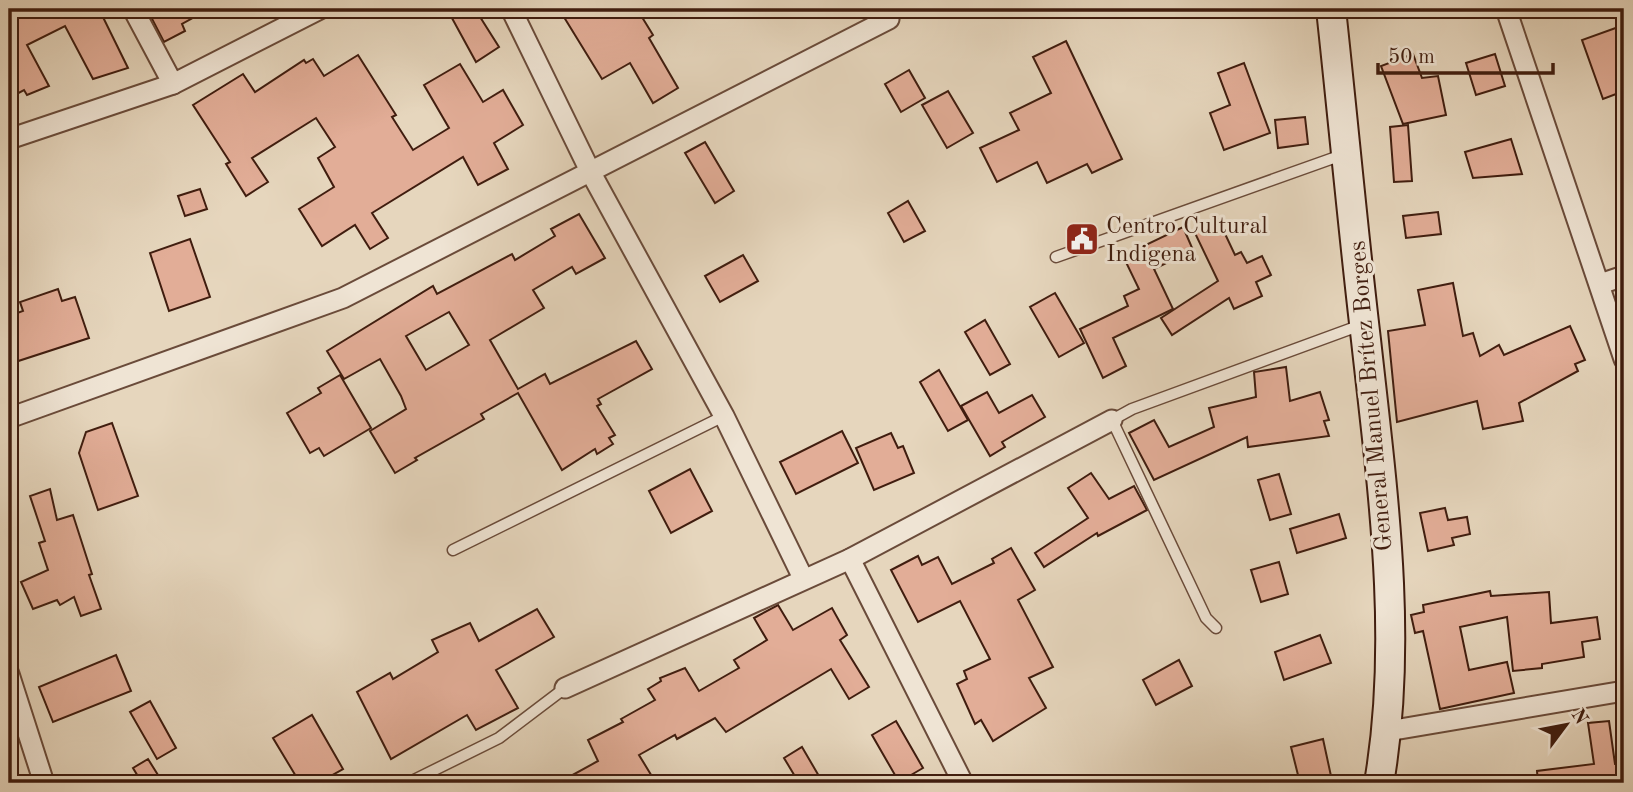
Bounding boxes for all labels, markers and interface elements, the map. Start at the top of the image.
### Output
scale bar [1378,32,1552,76]
text: 50 m [1388,47,1435,68]
place label: Centro Cultural Indigena [1106,215,1268,267]
public building icon: Centro Cultural Indigena [1063,220,1101,258]
street label: General Manuel Brítez Borges [1346,240,1398,552]
north arrow [1532,690,1602,760]
text: N [1566,706,1590,729]

